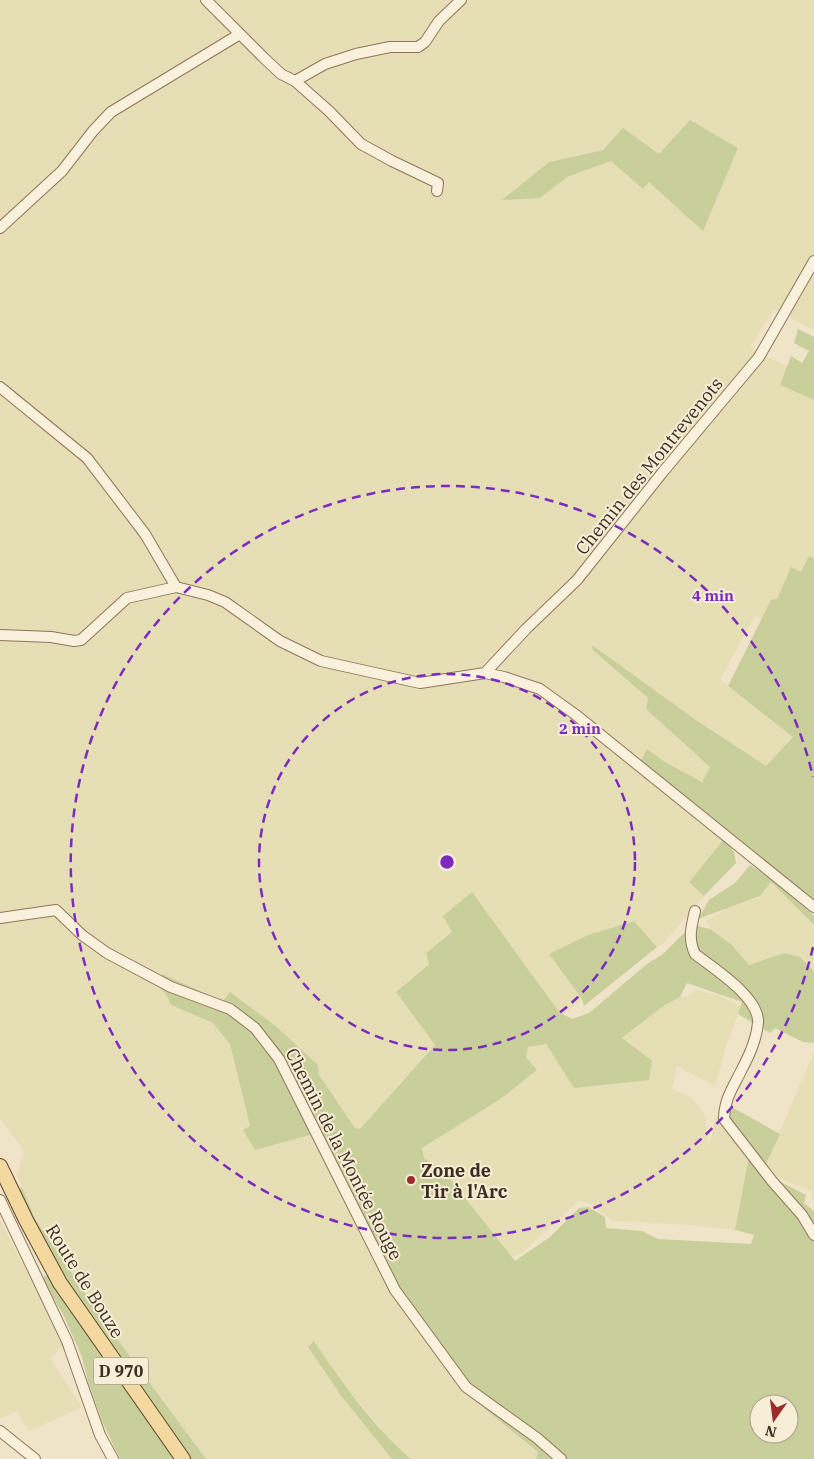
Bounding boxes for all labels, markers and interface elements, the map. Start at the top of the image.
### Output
street label: Chemin des Montrevenots [570,373,728,559]
text: 4 min [692,586,734,605]
text: 2 min [559,719,601,738]
centre of rings [438,853,456,871]
street label: Chemin de la Montée Rouge [280,1044,408,1264]
place label: Zone de Tir à l'Arc [421,1159,508,1203]
marker: Zone de Tir à l'Arc [405,1174,417,1186]
street label: Route de Bouze [41,1220,129,1342]
road number: D 970 [94,1358,148,1384]
north arrow [749,1394,799,1444]
text: N [763,1422,778,1442]

